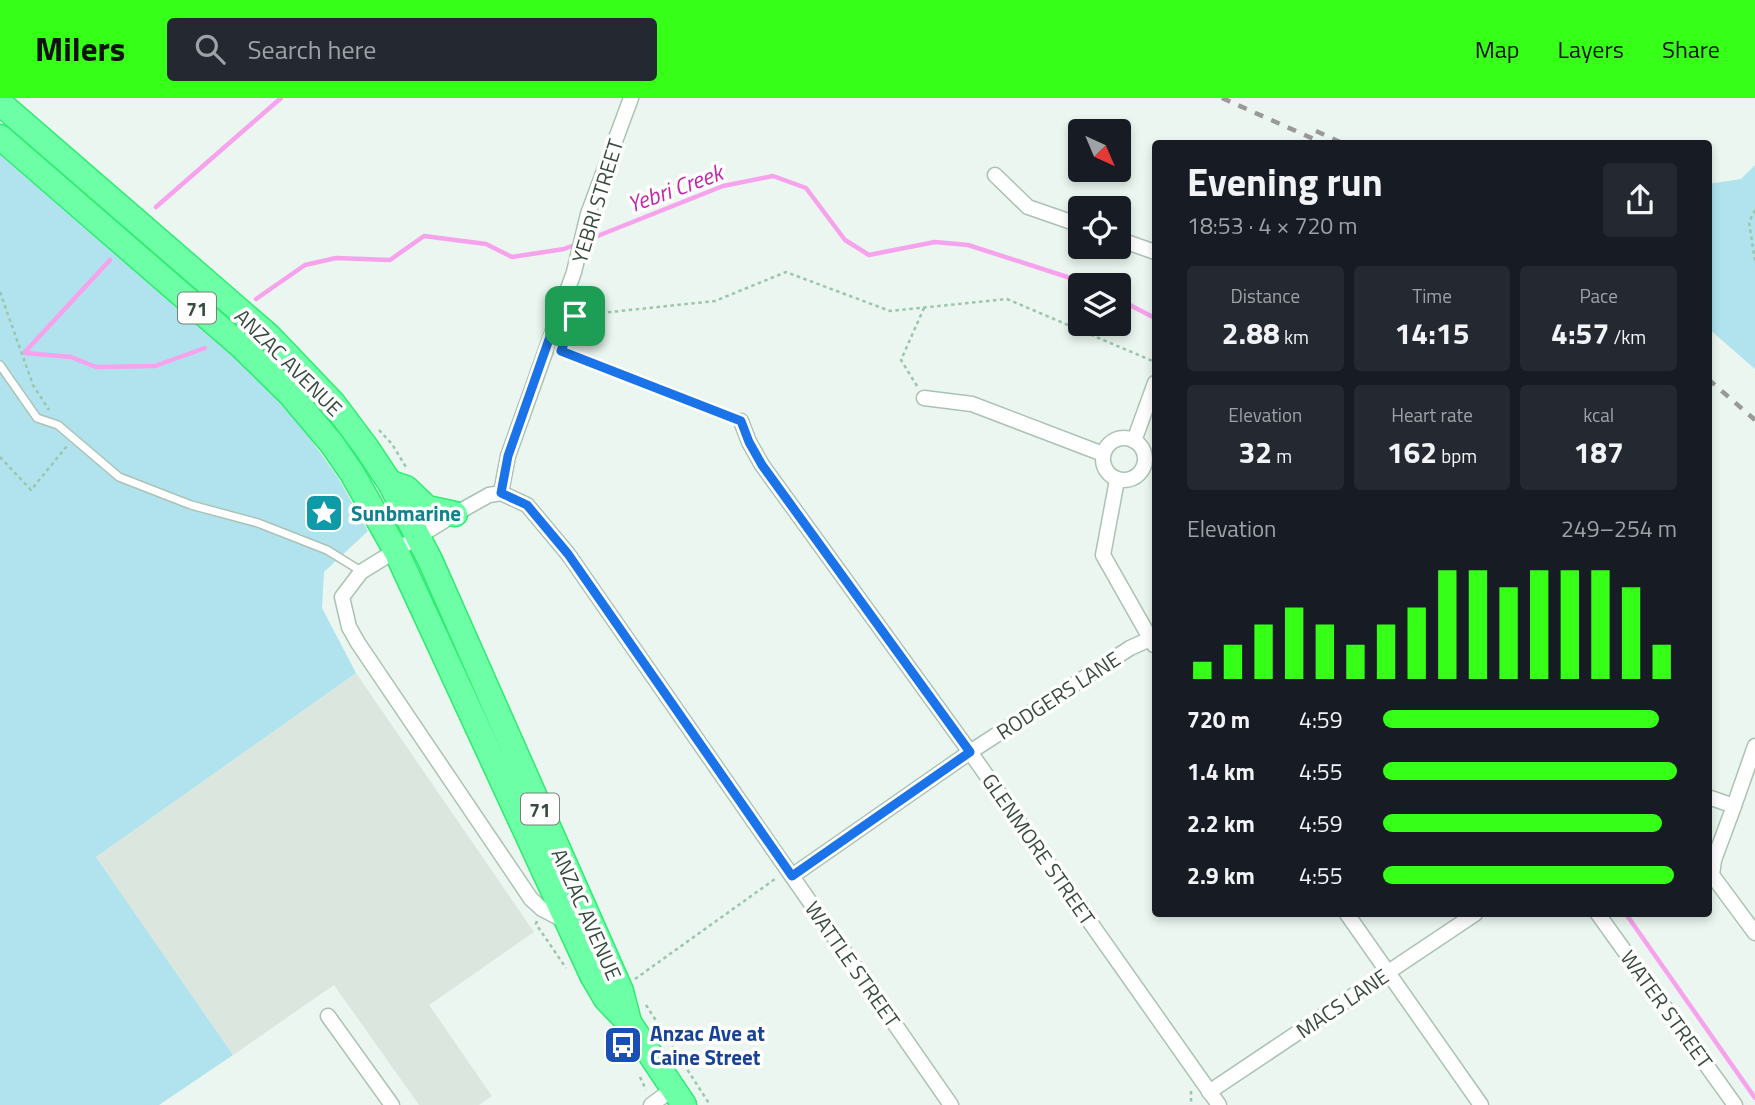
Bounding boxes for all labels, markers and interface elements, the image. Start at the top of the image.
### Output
search box [167,18,657,81]
text: Milers [35,24,125,74]
icon: search [191,30,229,68]
text: Search here [247,30,376,69]
text: Map [1475,31,1520,67]
text: Layers [1558,31,1624,67]
text: Share [1662,31,1720,67]
north arrow [1068,119,1130,182]
map controls [1068,119,1131,336]
street label: YEBRI STREET [563,135,631,267]
text: Evening run [1187,153,1383,211]
water label: Yebri Creek [622,154,730,221]
button: share [1603,163,1677,237]
button: locate [1068,196,1131,259]
text: 18:53 · 4 × 720 m [1187,208,1357,243]
button: layers [1068,273,1131,336]
text: Distance [1231,281,1300,310]
text: Time [1412,281,1452,310]
text: Pace [1579,281,1618,310]
pin [545,286,605,346]
road number: 71 [178,292,216,324]
icon: arrive [556,297,594,335]
street label: ANZAC AVENUE [228,301,350,423]
text: 2.88 [1222,310,1280,356]
text: 14:15 [1395,310,1469,356]
text: 4:57 [1551,310,1609,356]
text: km [1280,322,1309,351]
text: /km [1609,322,1646,351]
text: Elevation [1228,400,1302,429]
text: Heart rate [1391,400,1473,429]
text: kcal [1583,400,1614,429]
text: 32 [1238,429,1272,475]
text: 162 [1387,429,1437,475]
text: 187 [1573,429,1624,475]
text: m [1272,441,1292,470]
text: bpm [1437,441,1477,470]
place icon: Sunbmarine [303,492,345,534]
place label: Sunbmarine [351,497,461,529]
text: Elevation [1187,511,1276,546]
text: 249–254 m [1561,511,1677,546]
street label: RODGERS LANE [990,643,1126,747]
text: 720 m [1187,702,1250,737]
text: 4:59 [1299,702,1343,737]
text: 1.4 km [1187,754,1255,789]
text: 4:55 [1299,754,1343,789]
street label: GLENMORE STREET [975,766,1103,932]
road number: 71 [521,794,559,824]
text: 2.2 km [1187,806,1255,841]
text: 4:59 [1299,806,1343,841]
street label: ANZAC AVENUE [544,843,630,985]
text: 2.9 km [1187,858,1255,893]
text: 4:55 [1299,858,1343,893]
street label: WATTLE STREET [798,894,908,1034]
street label: WATER STREET [1613,943,1721,1075]
street label: MACS LANE [1289,960,1395,1046]
place label: Anzac Ave at Caine Street [650,1017,765,1073]
bus stop icon: Anzac Ave at Caine Street [602,1024,644,1066]

